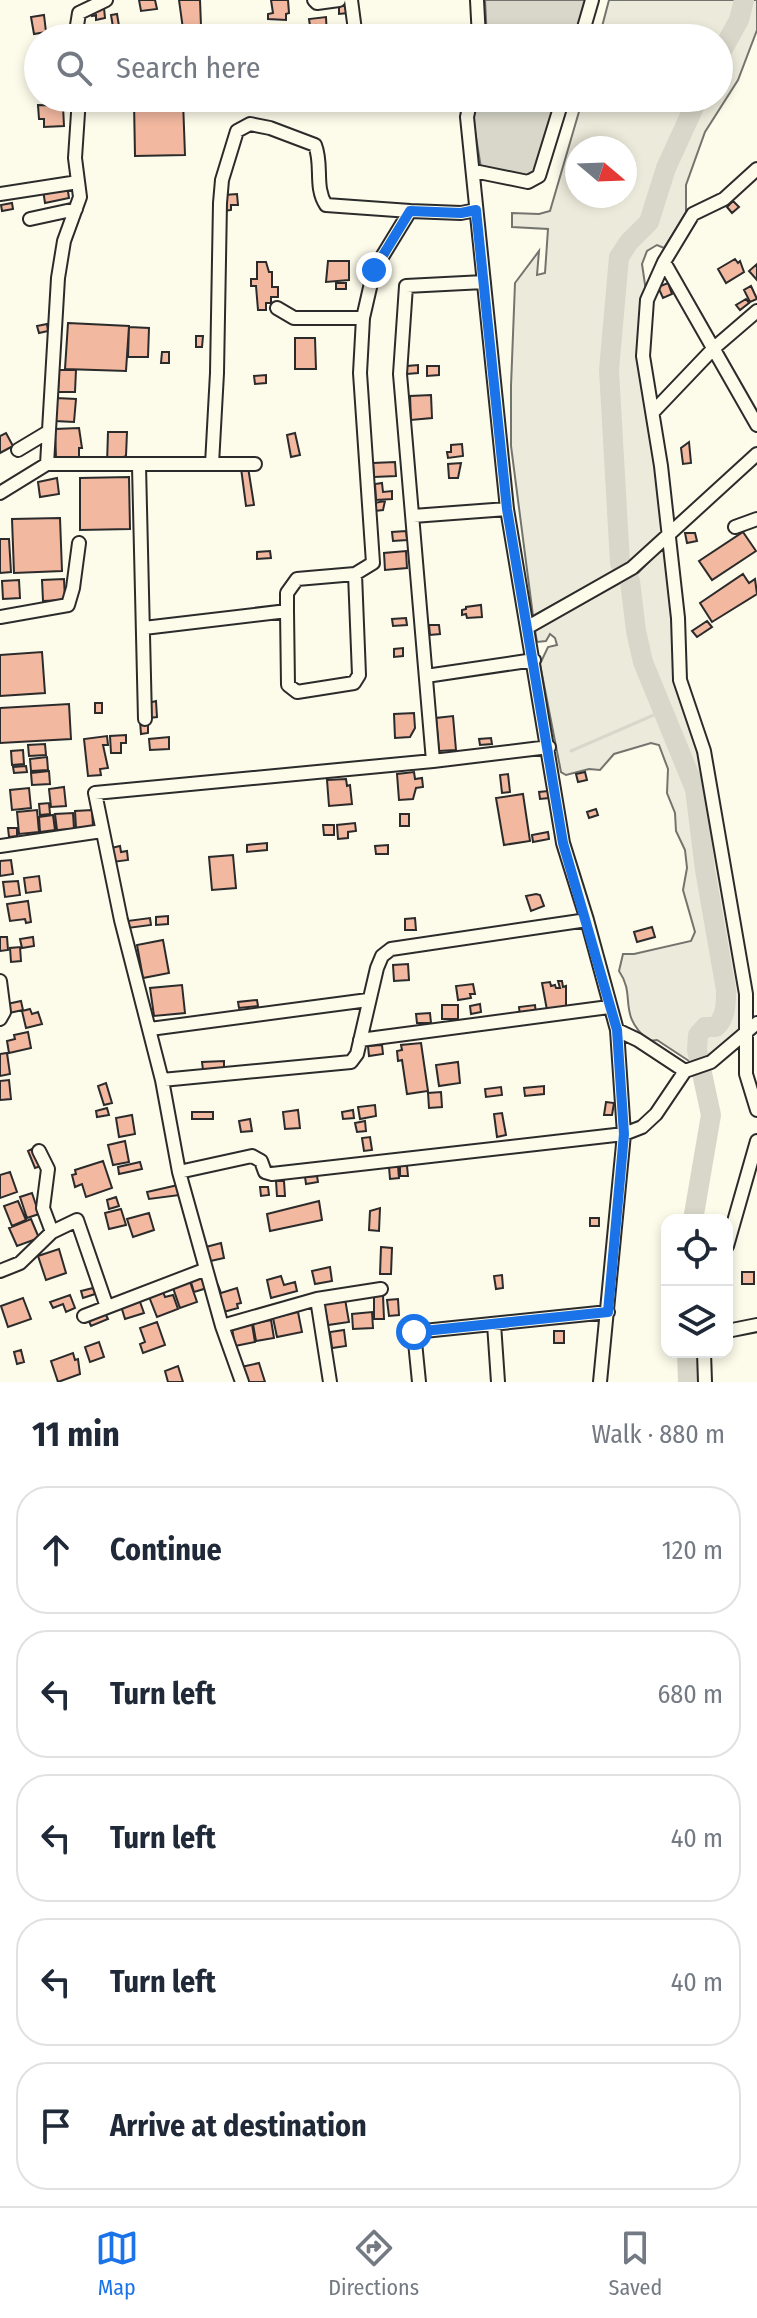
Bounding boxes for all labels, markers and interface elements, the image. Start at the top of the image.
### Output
search box [24,24,733,112]
icon: search [52,46,96,90]
text: Search here [116,50,261,86]
north arrow [565,136,637,208]
route end [356,252,392,288]
map controls [661,1214,733,1358]
button: locate [661,1214,733,1286]
button: layers [661,1286,733,1358]
route start [396,1314,432,1350]
text: 11 min [32,1414,120,1455]
text: Walk · 880 m [591,1419,725,1450]
icon: ahead [34,1528,78,1572]
text: Continue [110,1532,222,1568]
text: 120 m [662,1535,723,1566]
icon: left [34,1672,78,1716]
text: Turn left [110,1676,216,1712]
text: 680 m [657,1679,723,1710]
icon: left [34,1816,78,1860]
text: Turn left [110,1820,216,1856]
text: 40 m [671,1823,723,1854]
icon: left [34,1960,78,2004]
text: Turn left [110,1964,216,2000]
text: 40 m [671,1967,723,1998]
icon: arrive [34,2104,78,2148]
text: Arrive at destination [110,2108,367,2144]
tab: Map [95,2226,139,2301]
tab: Directions [328,2226,419,2301]
tab: Saved [609,2226,662,2301]

